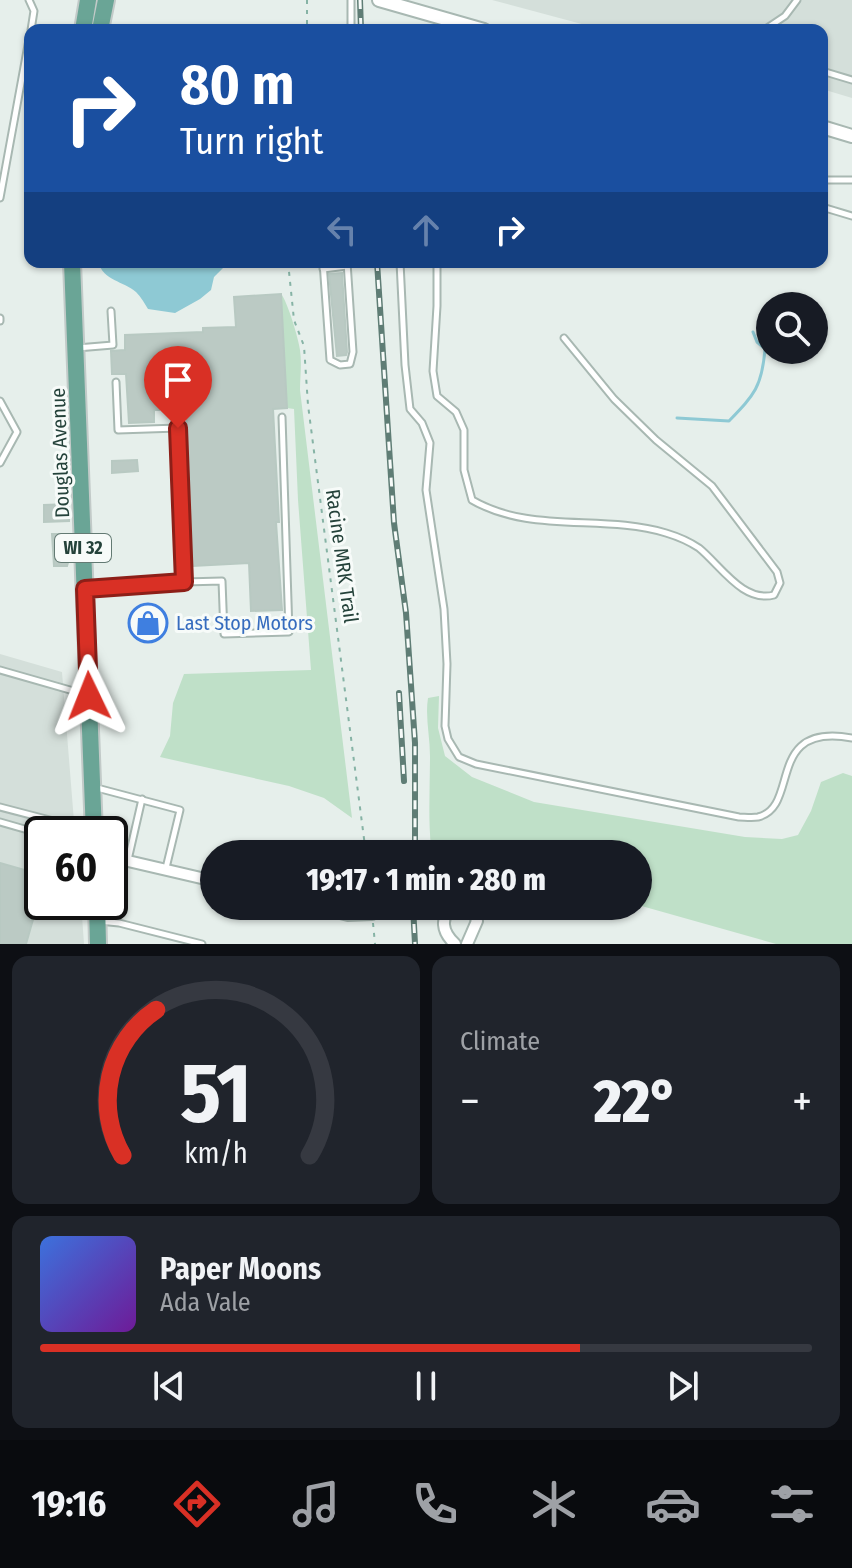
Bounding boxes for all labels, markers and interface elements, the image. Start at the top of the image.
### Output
text: 80 m [180,52,295,119]
icon: right [48,56,152,160]
text: Turn right [180,120,323,164]
icon: left [320,208,364,252]
icon: ahead [404,208,448,252]
icon: right [488,208,532,252]
map controls [756,292,828,364]
button: search [756,292,828,364]
pin [144,346,212,428]
icon: arrive [156,358,200,402]
street label: Douglas Avenue [46,388,74,518]
street label: Racine MRK Trail [321,488,363,624]
road number: WI 32 [55,534,111,562]
shop icon: Last Stop Motors [127,602,169,644]
place label: Last Stop Motors [176,611,313,635]
position arrow [47,654,131,738]
speed limit sign: 60 [24,816,128,920]
text: 19:17 · 1 min · 280 m [306,862,546,898]
text: Climate [460,1026,540,1057]
text: 51 [180,1044,252,1144]
text: 22° [594,1066,678,1138]
text: − [460,1075,480,1128]
text: + [792,1075,812,1128]
text: km/h [184,1136,248,1171]
text: Paper Moons [160,1251,321,1287]
text: Ada Vale [160,1287,251,1318]
icon: previous [147,1364,191,1408]
icon: pause [404,1364,448,1408]
icon: next [661,1364,705,1408]
icon: directions [169,1476,225,1532]
icon: music [288,1476,344,1532]
icon: phone [407,1476,463,1532]
icon: climate [526,1476,582,1532]
icon: car [645,1476,701,1532]
icon: filters [764,1476,820,1532]
text: 19:16 [32,1482,106,1526]

